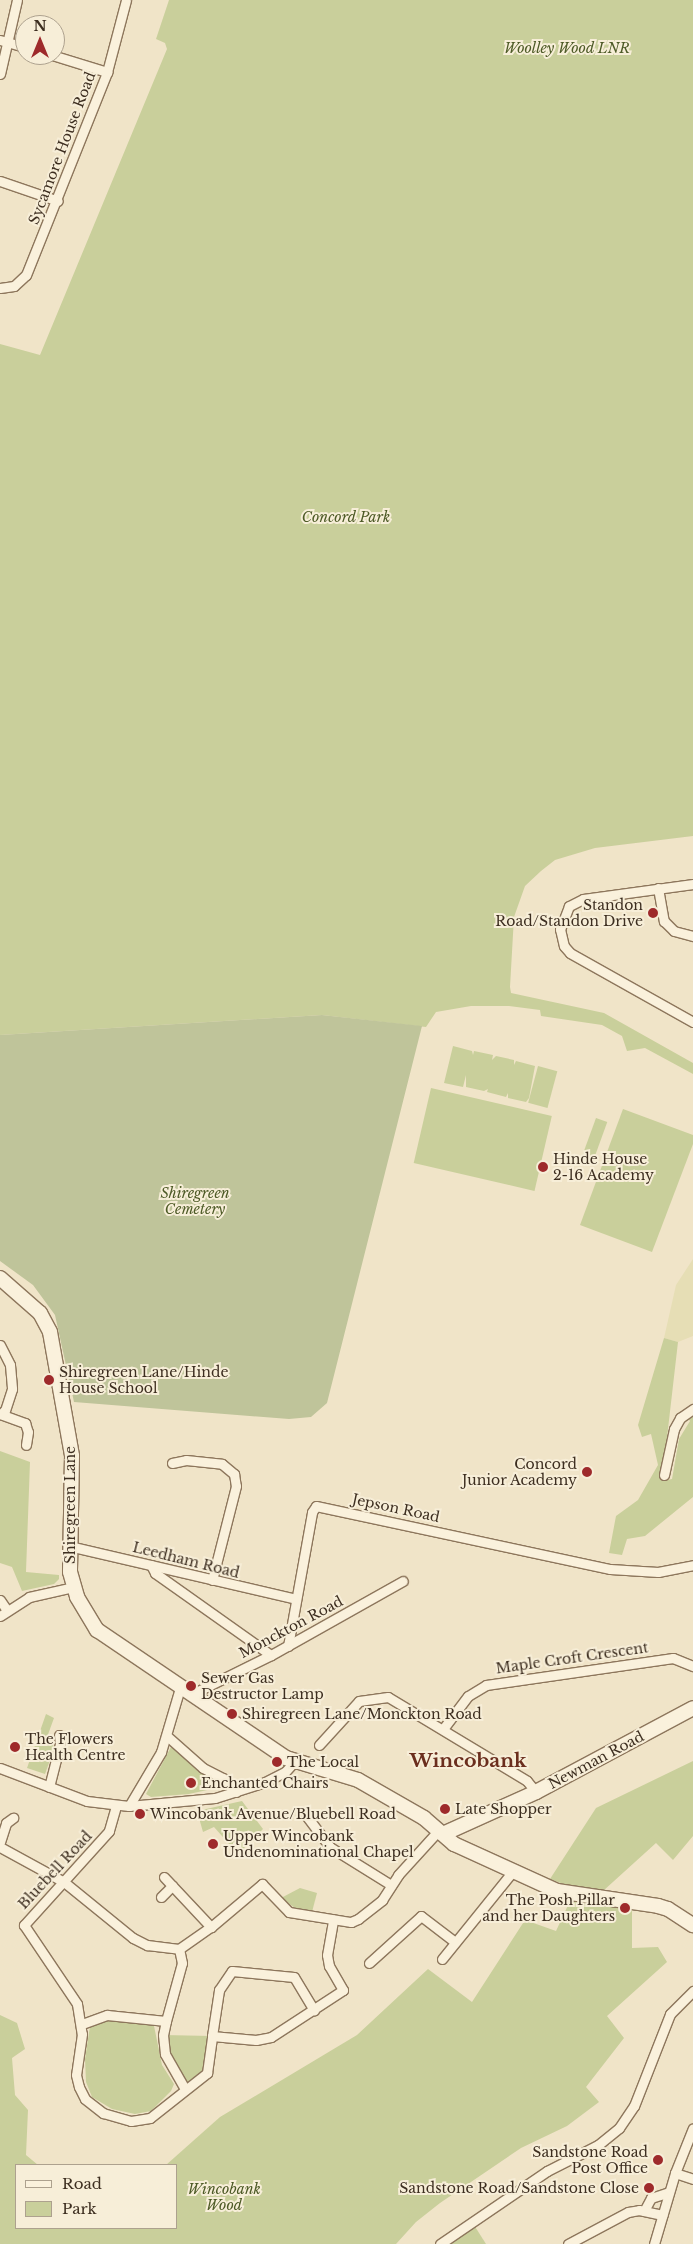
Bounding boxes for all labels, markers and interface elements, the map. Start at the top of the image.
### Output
north arrow [15,15,65,65]
text: N [33,17,47,35]
park label: Woolley Wood LNR [504,40,630,56]
street label: Sycamore House Road [25,69,99,227]
park label: Concord Park [302,509,390,525]
place label: Standon Road/Standon Drive [495,897,643,930]
marker: Standon Road/Standon Drive [647,907,659,919]
place label: Hinde House 2-16 Academy [553,1151,654,1184]
marker: Hinde House 2-16 Academy [537,1161,549,1173]
park label: Shiregreen Cemetery [160,1185,230,1218]
place label: Shiregreen Lane/Hinde House School [59,1364,228,1396]
marker: Shiregreen Lane/Hinde House School [43,1374,55,1386]
street label: Shiregreen Lane [62,1446,78,1564]
place label: Concord Junior Academy [461,1456,577,1488]
marker: Concord Junior Academy [581,1466,593,1478]
street label: Jepson Road [351,1491,441,1525]
street label: Leedham Road [131,1539,241,1581]
street label: Monckton Road [236,1593,346,1661]
street label: Maple Croft Crescent [495,1639,649,1677]
place label: Sewer Gas Destructor Lamp [201,1670,324,1702]
marker: Sewer Gas Destructor Lamp [185,1680,197,1692]
place label: Shiregreen Lane/Monckton Road [242,1706,482,1722]
marker: Shiregreen Lane/Monckton Road [226,1708,238,1720]
street label: Newman Road [545,1728,647,1792]
place label: The Flowers Health Centre [25,1731,126,1764]
marker: The Flowers Health Centre [9,1741,21,1753]
district label: Wincobank [409,1750,527,1772]
place label: The Local [287,1754,359,1770]
marker: The Local [271,1756,283,1768]
place label: Enchanted Chairs [201,1775,329,1791]
marker: Enchanted Chairs [185,1777,197,1789]
place label: Late Shopper [455,1801,552,1817]
marker: Late Shopper [439,1803,451,1815]
place label: Wincobank Avenue/Bluebell Road [150,1806,397,1822]
marker: Wincobank Avenue/Bluebell Road [134,1808,146,1820]
street label: Bluebell Road [15,1828,95,1912]
place label: Upper Wincobank Undenominational Chapel [223,1828,414,1860]
marker: Upper Wincobank Undenominational Chapel [207,1838,219,1850]
place label: The Posh Pillar and her Daughters [482,1892,615,1924]
marker: The Posh Pillar and her Daughters [619,1902,631,1914]
place label: Sandstone Road Post Office [532,2144,648,2176]
marker: Sandstone Road Post Office [652,2154,664,2166]
legend [15,2164,178,2229]
text: Road [62,2174,102,2193]
place label: Sandstone Road/Sandstone Close [399,2180,639,2196]
park label: Wincobank Wood [187,2181,261,2214]
marker: Sandstone Road/Sandstone Close [643,2182,655,2194]
text: Park [62,2199,97,2218]

